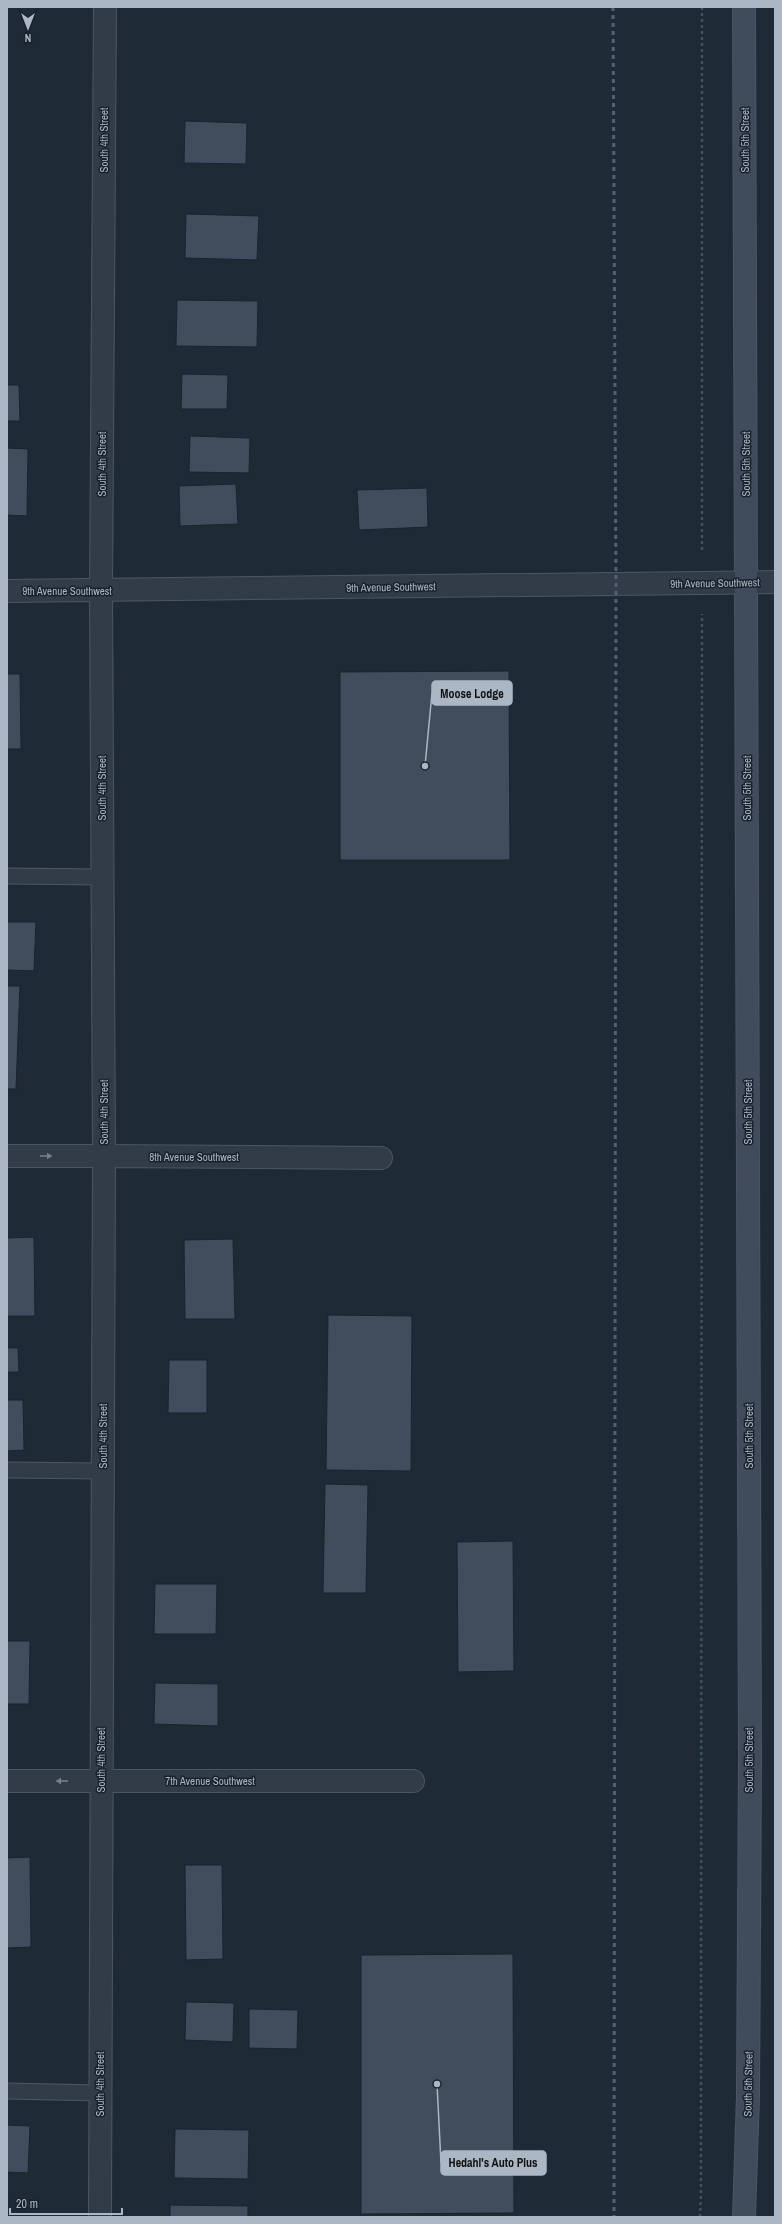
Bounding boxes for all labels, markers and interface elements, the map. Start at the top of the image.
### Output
north arrow [8,8,48,48]
text: N [25,31,31,45]
street label: South 4th Street [97,107,111,173]
street label: South 5th Street [738,107,752,173]
street label: South 4th Street [95,431,109,497]
street label: South 5th Street [739,431,753,497]
street label: 9th Avenue Southwest [670,575,760,591]
street label: 9th Avenue Southwest [346,579,436,595]
street label: 9th Avenue Southwest [22,584,112,598]
callout: Moose Lodge [432,681,512,705]
text: Moose Lodge [440,686,504,702]
street label: South 4th Street [95,755,109,821]
street label: South 5th Street [740,755,754,821]
street label: South 4th Street [97,1079,111,1145]
street label: South 5th Street [741,1079,755,1145]
street label: 8th Avenue Southwest [149,1150,239,1164]
one-way arrow [40,1153,53,1159]
street label: South 4th Street [96,1403,110,1469]
street label: South 5th Street [742,1403,756,1469]
street label: South 4th Street [94,1727,108,1793]
street label: South 5th Street [742,1727,756,1793]
street label: 7th Avenue Southwest [165,1774,255,1788]
one-way arrow [55,1778,68,1784]
street label: South 4th Street [93,2051,107,2117]
street label: South 5th Street [740,2051,756,2117]
callout: Hedahl's Auto Plus [441,2151,546,2175]
text: Hedahl's Auto Plus [449,2155,538,2171]
scale bar [10,2190,122,2216]
text: 20 m [16,2196,38,2212]

